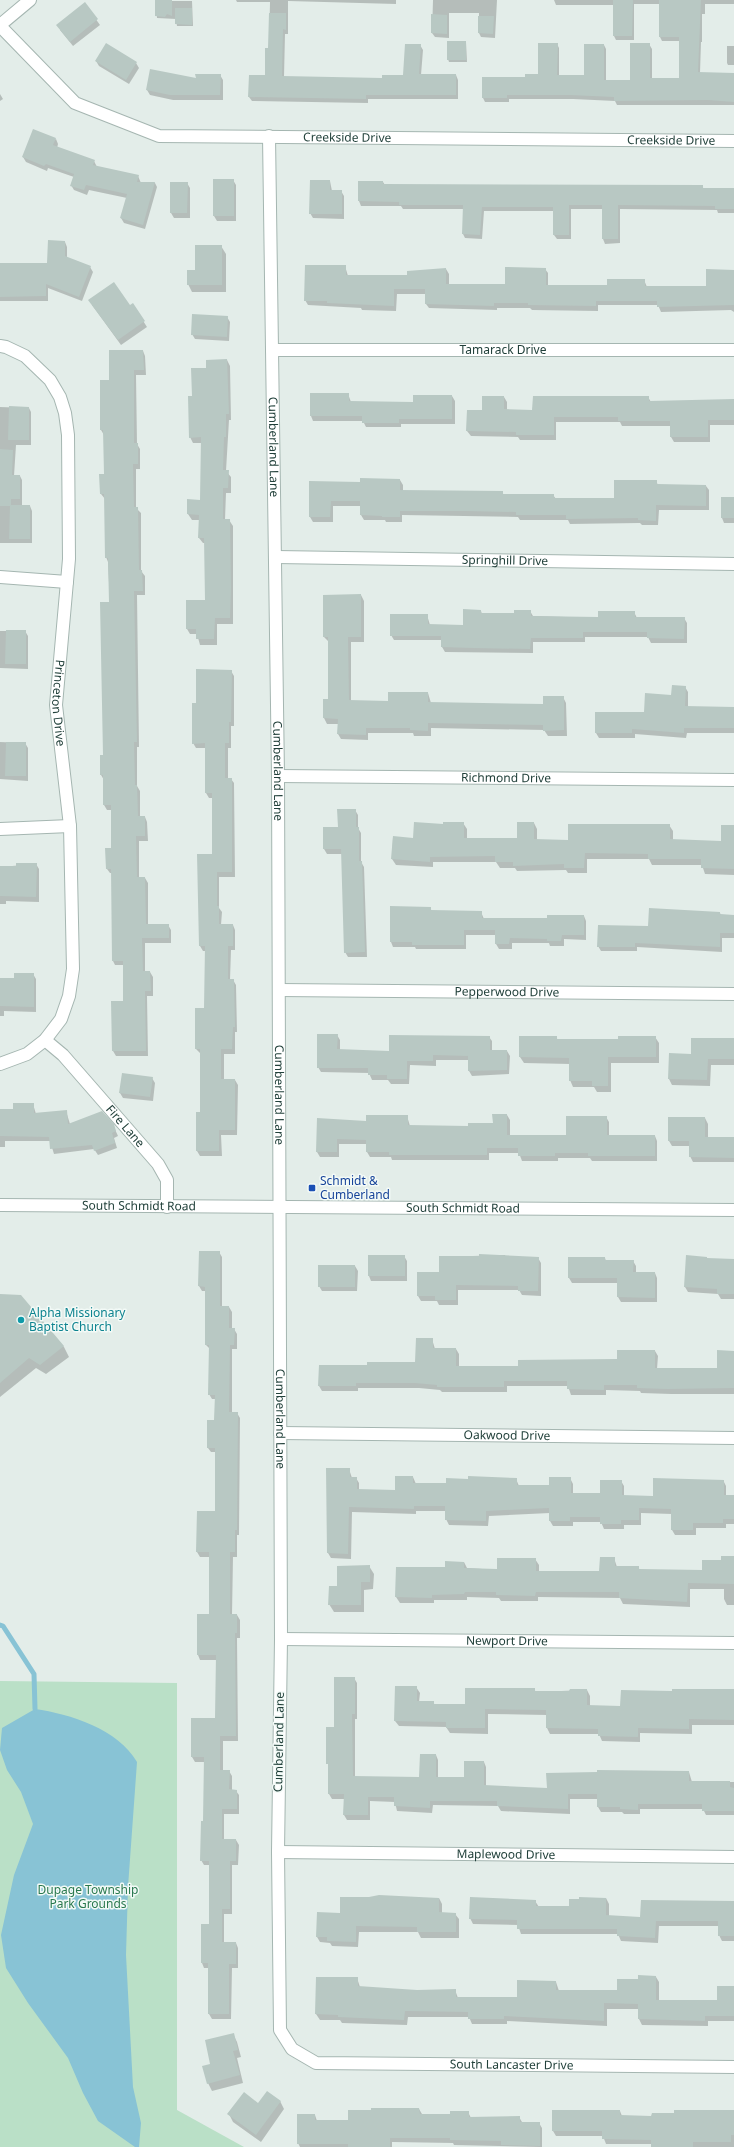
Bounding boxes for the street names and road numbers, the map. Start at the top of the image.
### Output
street label: Creekside Drive [303,128,392,146]
street label: Creekside Drive [627,131,716,149]
street label: Tamarack Drive [460,341,547,358]
street label: Cumberland Lane [265,397,283,497]
street label: Springhill Drive [462,551,549,569]
street label: Princeton Drive [48,659,70,747]
street label: Cumberland Lane [269,721,287,821]
street label: Richmond Drive [461,769,551,786]
street label: Pepperwood Drive [455,983,560,1000]
street label: Cumberland Lane [271,1045,288,1145]
street label: Fire Lane [102,1101,149,1151]
street label: South Schmidt Road [82,1197,196,1214]
street label: South Schmidt Road [406,1199,520,1217]
street label: Cumberland Lane [272,1369,289,1469]
street label: Oakwood Drive [464,1426,551,1444]
street label: Newport Drive [466,1632,548,1649]
street label: Cumberland Lane [269,1691,288,1792]
street label: Maplewood Drive [456,1845,556,1863]
street label: South Lancaster Drive [450,2055,574,2073]

